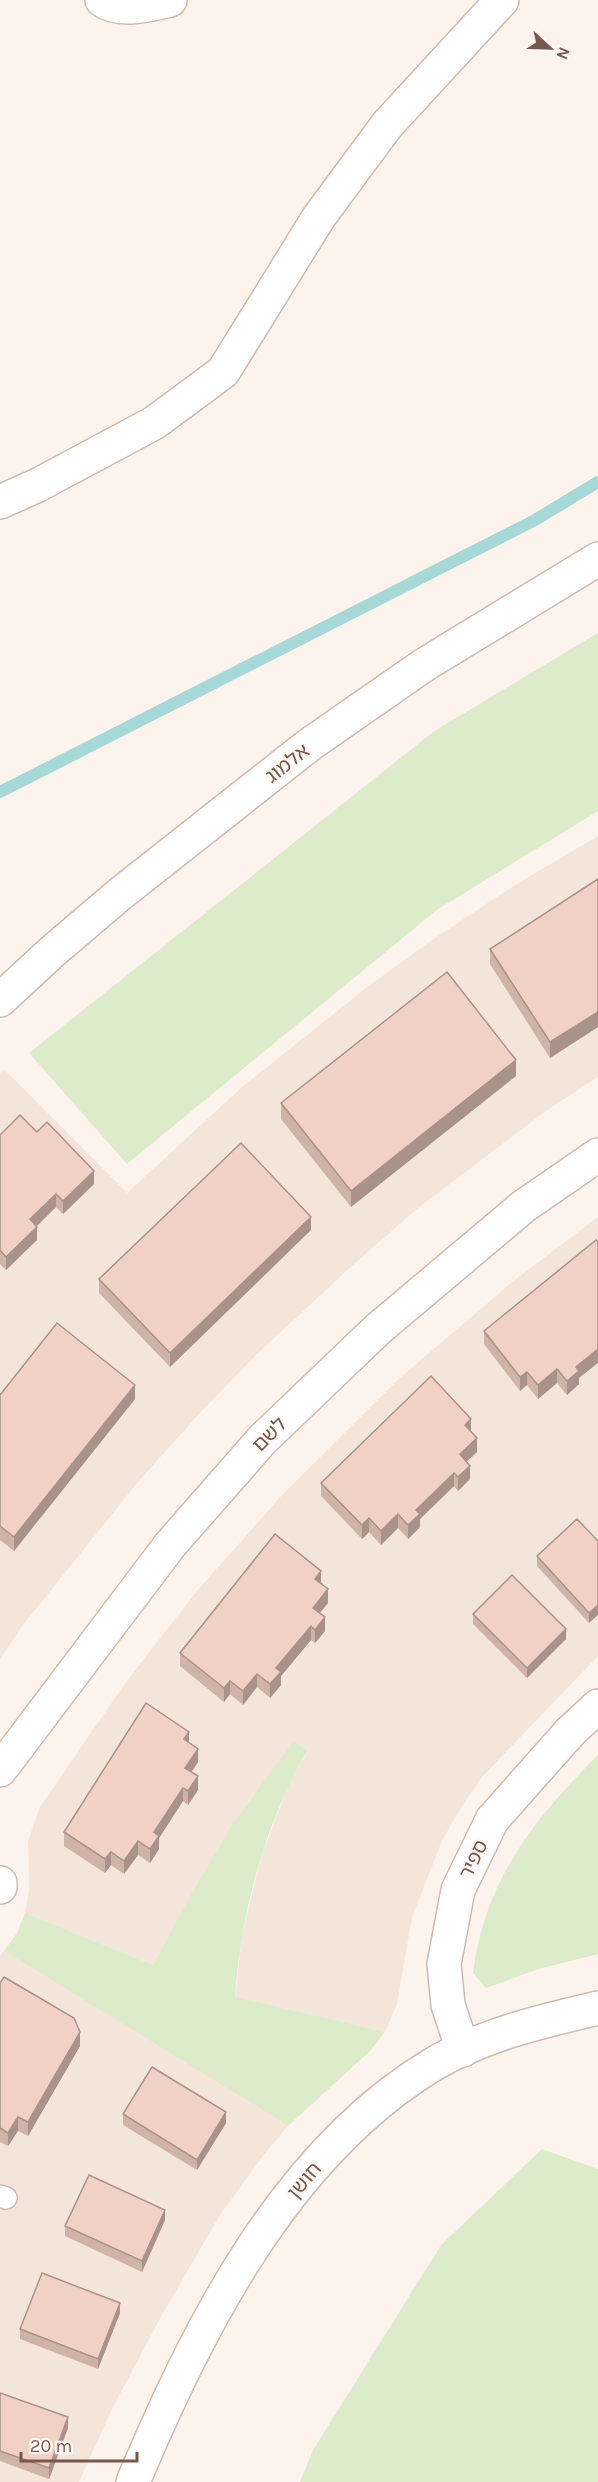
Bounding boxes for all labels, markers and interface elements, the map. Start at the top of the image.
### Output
north arrow [520,18,580,78]
text: N [552,45,574,62]
street label: אלמוג [261,739,314,788]
street label: לשם [247,1412,291,1456]
street label: ספיר [454,1836,493,1883]
street label: חושן [283,2157,326,2203]
scale bar [21,2425,136,2463]
text: 20 m [30,2435,72,2457]

